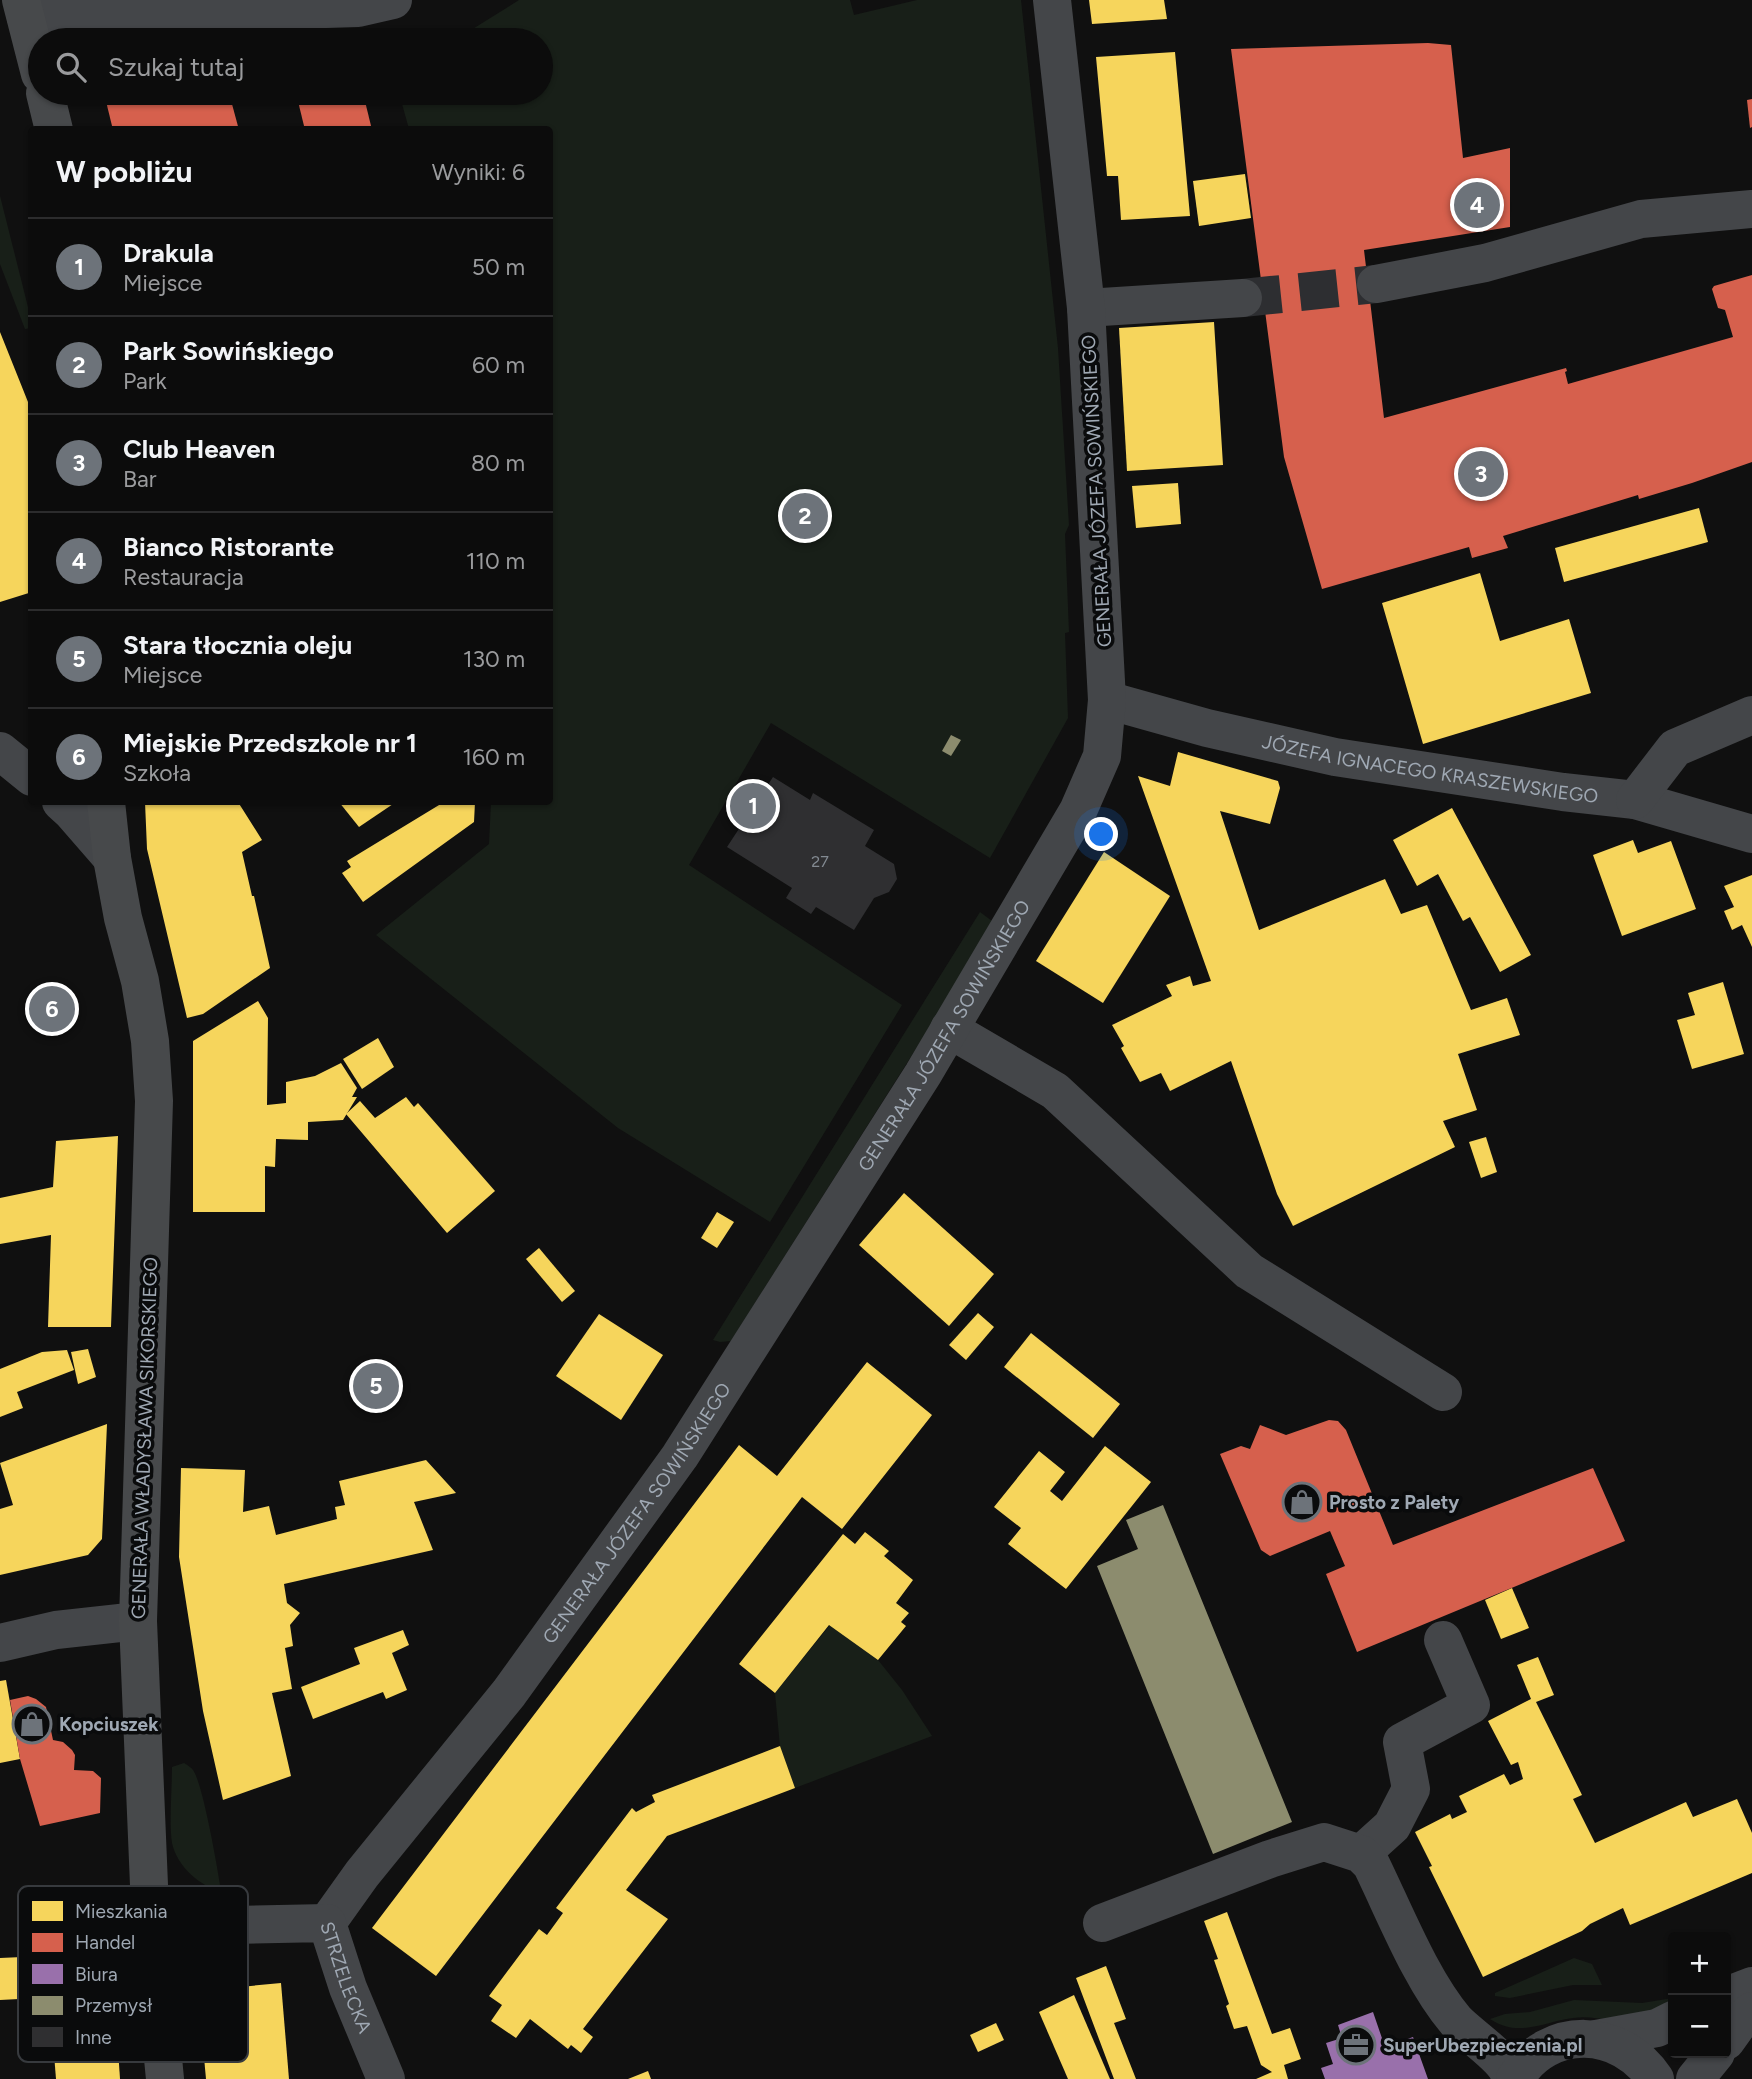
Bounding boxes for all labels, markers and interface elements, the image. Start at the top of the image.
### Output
search box [28,28,553,105]
icon: search [52,48,90,86]
text: Szukaj tutaj [108,51,245,83]
text: W pobliżu [56,153,193,190]
text: Wyniki: 6 [432,158,525,186]
pin: 4 [1454,179,1500,231]
text: Drakula [123,237,214,269]
text: 1 [74,253,84,281]
text: 50 m [472,253,525,281]
text: Miejsce [123,269,202,297]
street label: GENERAŁA JÓZEFA SOWIŃSKIEGO [1077,334,1116,648]
text: Park Sowińskiego [123,335,334,367]
text: 2 [72,351,86,379]
text: 60 m [472,351,525,379]
text: Park [123,367,167,395]
text: Club Heaven [123,433,275,465]
pin: 3 [1458,448,1504,500]
text: 3 [73,449,85,477]
text: 80 m [471,449,525,477]
text: Bar [123,465,157,493]
pin: 2 [782,490,828,542]
text: Bianco Ristorante [123,531,334,563]
text: 4 [72,547,86,575]
text: 110 m [466,547,525,575]
text: Restauracja [123,563,244,591]
text: Stara tłocznia oleju [123,629,352,661]
text: 5 [72,645,86,673]
text: 130 m [463,645,525,673]
text: Miejsce [123,661,202,689]
text: Miejskie Przedszkole nr 1 [123,727,417,759]
street label: JÓZEFA IGNACEGO KRASZEWSKIEGO [1260,730,1599,808]
text: 6 [72,743,86,771]
text: 160 m [462,743,525,771]
text: Szkoła [123,759,191,787]
pin: 1 [730,780,776,832]
your location [1084,817,1118,851]
house number: 27 [811,852,829,871]
street label: GENERAŁA JÓZEFA SOWIŃSKIEGO [853,896,1035,1176]
pin: 6 [29,983,75,1035]
street label: GENERAŁA WŁADYSŁAWA SIKORSKIEGO [127,1257,162,1619]
pin: 5 [353,1360,399,1412]
street label: GENERAŁA JÓZEFA SOWIŃSKIEGO [538,1378,736,1648]
shop icon: Prosto z Palety [1281,1481,1323,1523]
place label: Prosto z Palety [1329,1491,1459,1514]
shop icon: Kopciuszek [11,1703,53,1745]
place label: Kopciuszek [59,1713,159,1736]
legend [18,1886,248,2062]
text: Mieszkania [75,1900,167,1923]
street label: STRZELECKA [315,1919,377,2037]
text: Handel [75,1931,135,1954]
map controls [1668,1932,1731,2058]
button: + [1668,1932,1731,1995]
text: Biura [75,1963,118,1986]
text: Przemysł [75,1994,153,2017]
button: − [1668,1995,1731,2058]
office icon: SuperUbezpieczenia.pl [1335,2024,1377,2066]
text: Inne [75,2026,112,2049]
place label: SuperUbezpieczenia.pl [1383,2034,1582,2057]

